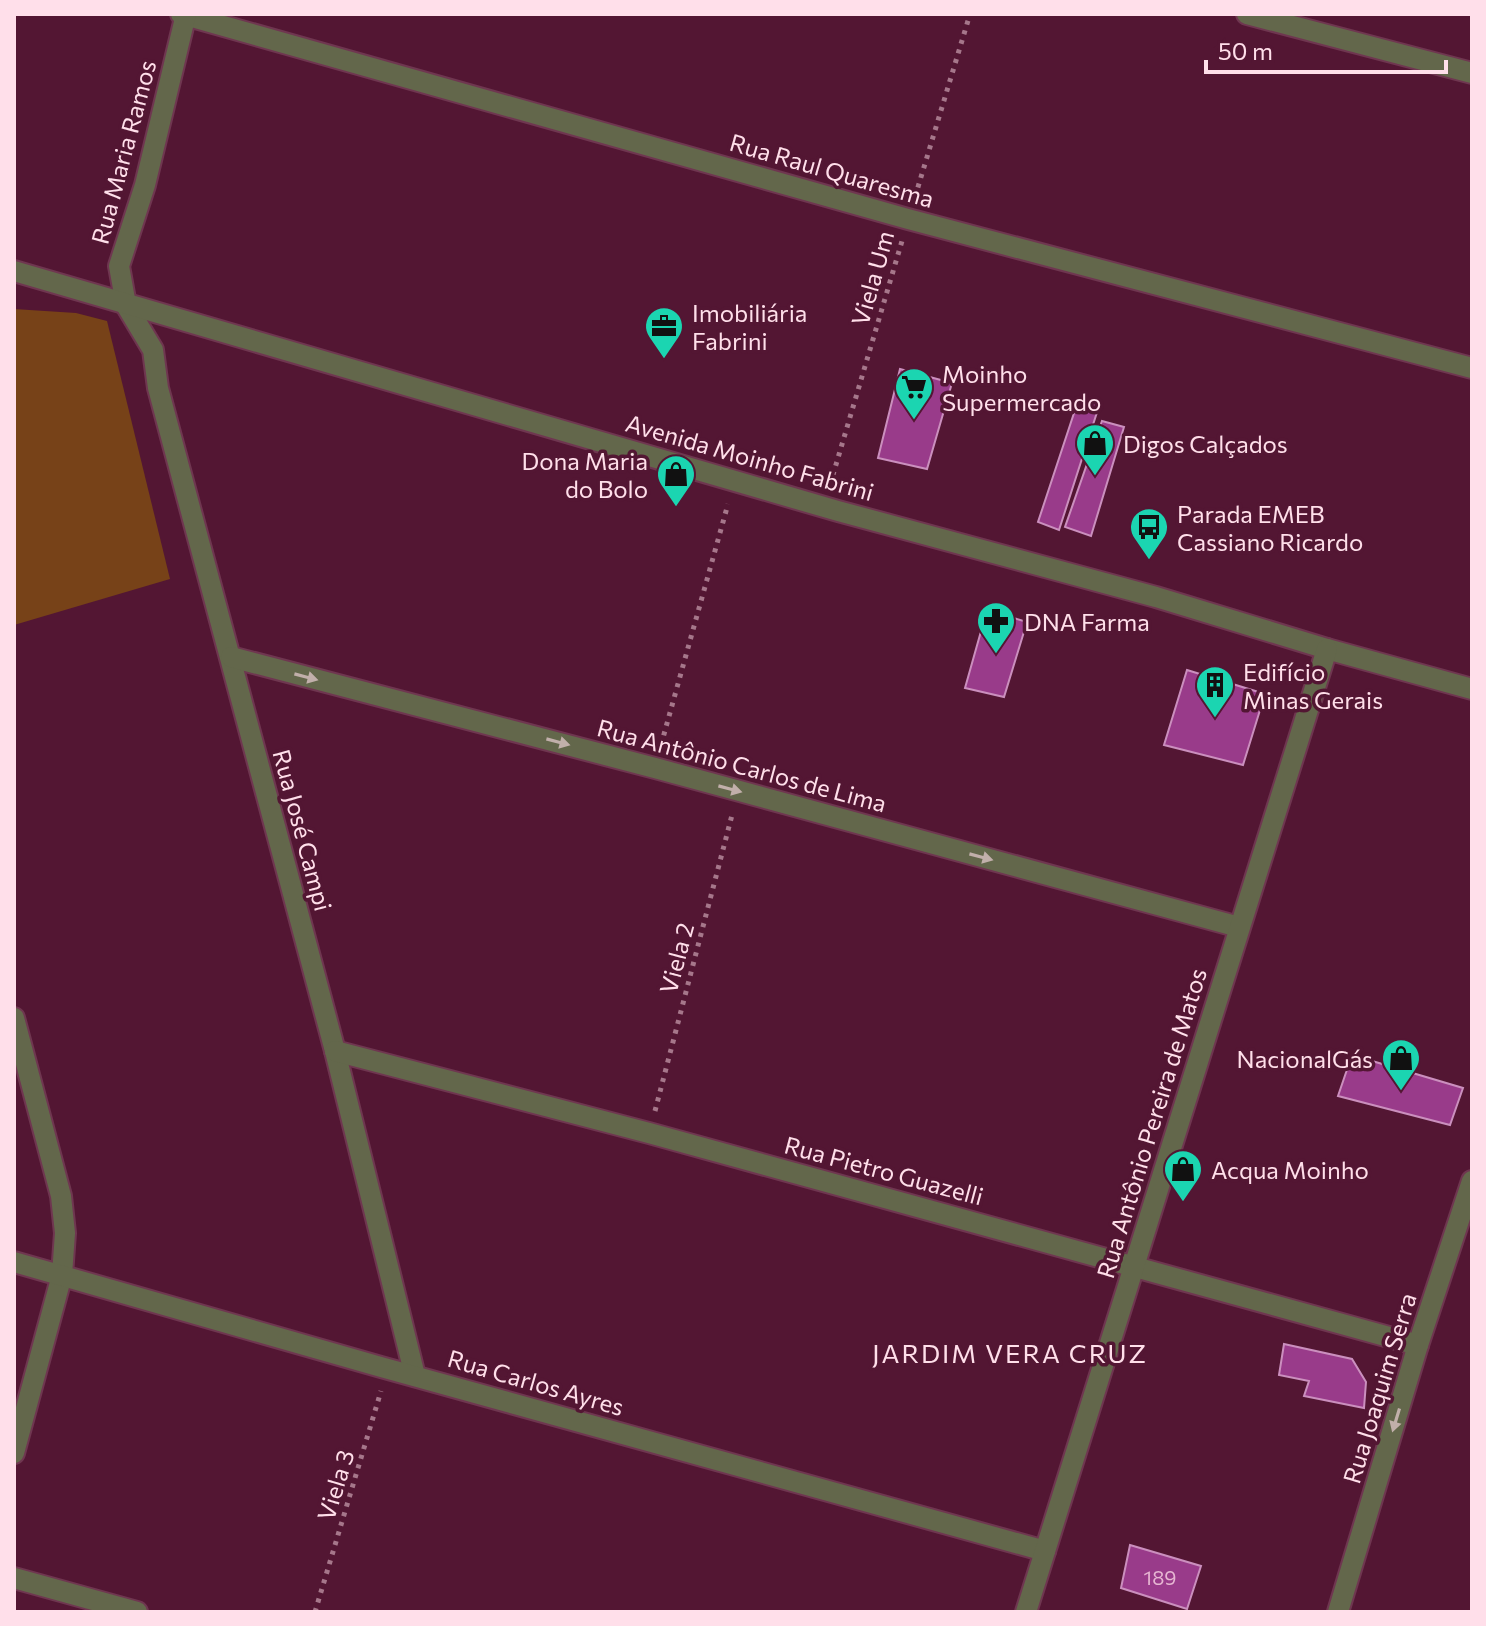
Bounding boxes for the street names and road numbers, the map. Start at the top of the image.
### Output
street label: Rua Maria Ramos [85,57,161,247]
street label: Rua Raul Quaresma [727,127,937,213]
street label: Viela Um [845,227,899,329]
street label: Avenida Moinho Fabrini [623,408,877,506]
street label: Rua Antônio Carlos de Lima [594,712,890,818]
street label: Rua José Campi [268,746,338,914]
street label: Viela 2 [653,920,699,996]
street label: Rua Antônio Pereira de Matos [1090,965,1212,1281]
street label: Rua Pietro Guazelli [781,1130,987,1210]
street label: Rua Joaquim Serra [1336,1289,1422,1487]
street label: Rua Carlos Ayres [445,1343,627,1421]
street label: Viela 3 [311,1446,359,1524]

